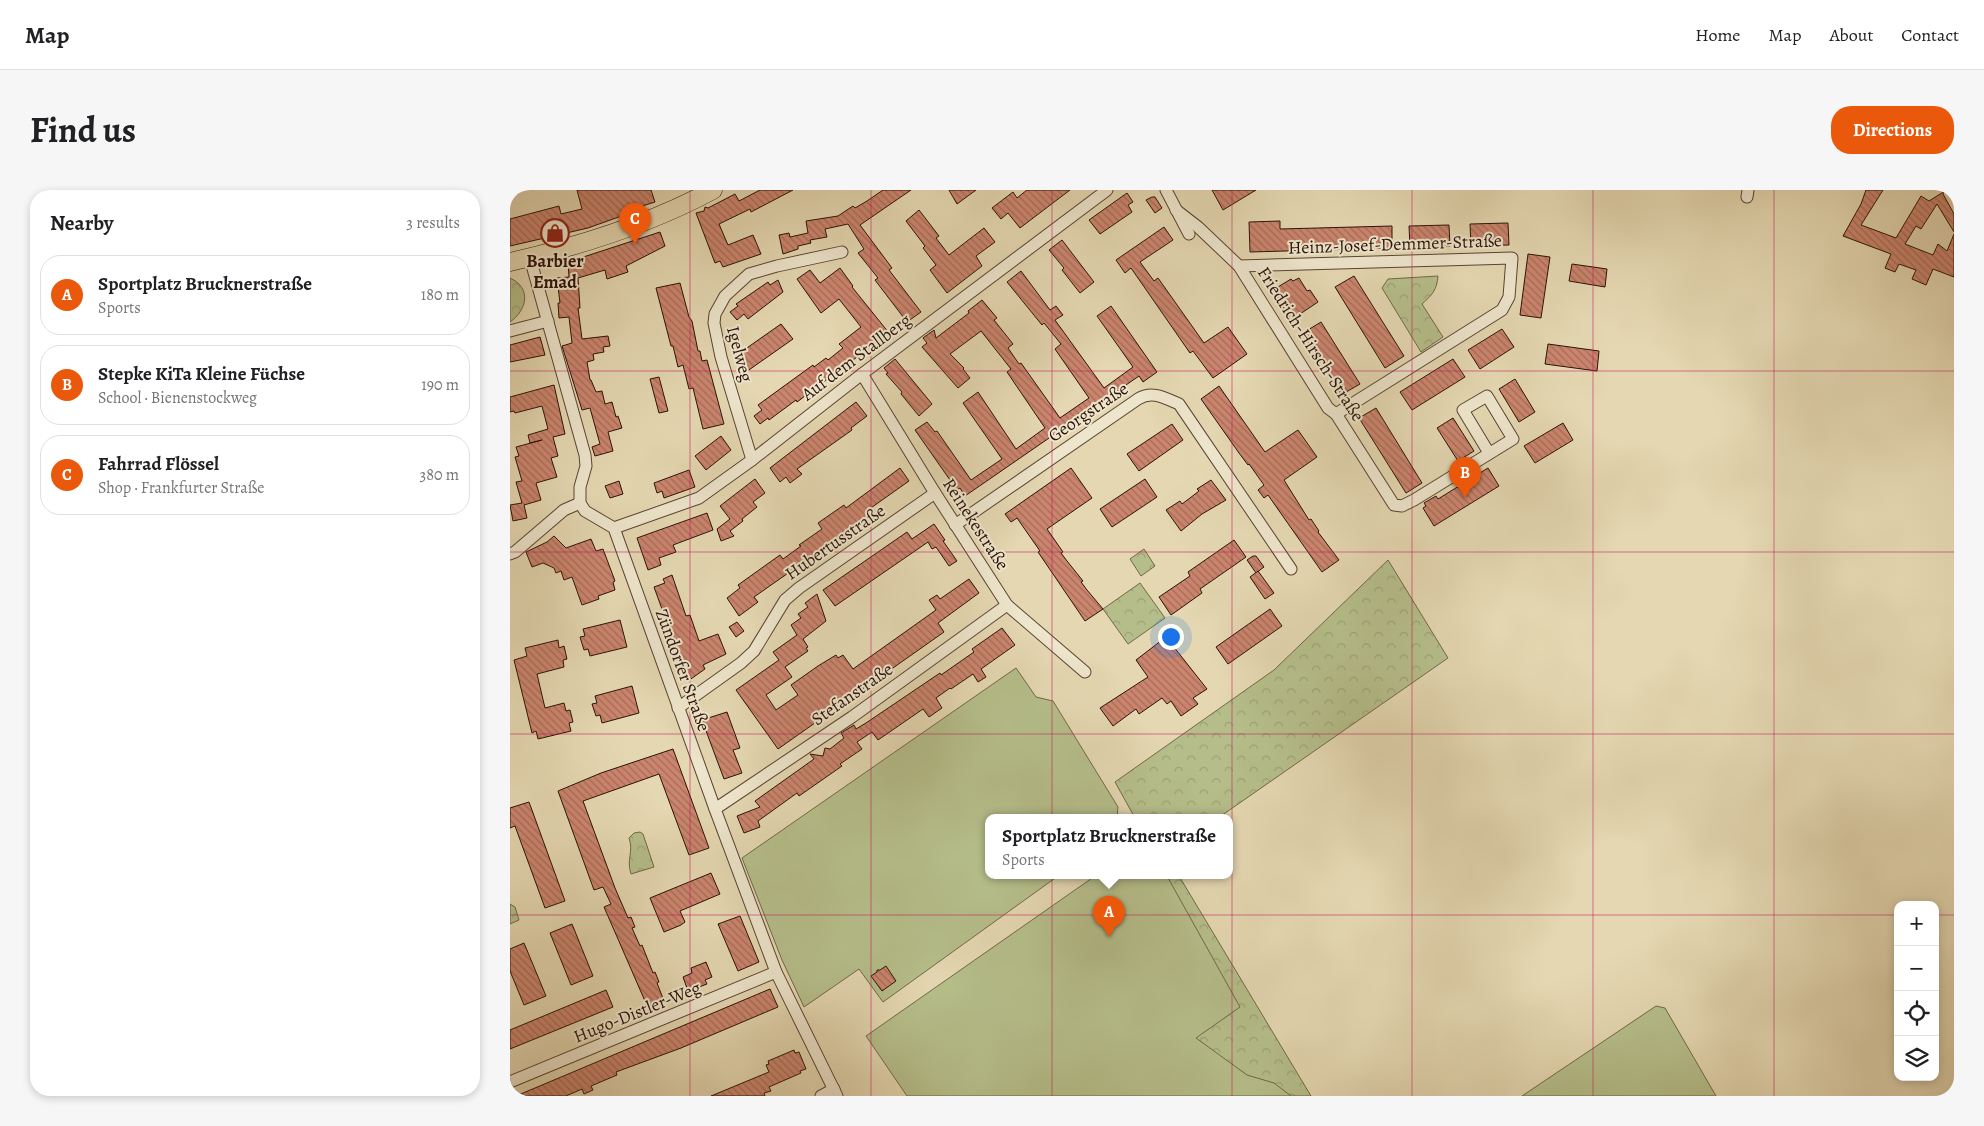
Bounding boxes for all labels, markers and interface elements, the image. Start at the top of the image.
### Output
text: Map [25,19,69,51]
text: Home [1695,23,1740,47]
text: Map [1768,23,1801,47]
text: About [1829,23,1873,47]
text: Contact [1901,23,1959,47]
text: Find us [30,106,136,154]
button: Directions [1831,106,1954,154]
pin: C [619,203,651,244]
text: Nearby [50,209,113,237]
text: 3 results [406,212,460,234]
shop icon: Barbier Emad [540,218,570,248]
street label: Heinz-Josef-Demmer-Straße [1288,228,1502,260]
place label: Barbier Emad [526,249,584,294]
street label: Friedrich-Hirsch-Straße [1252,262,1370,426]
text: Sportplatz Brucknerstraße [98,271,312,297]
text: A [62,284,72,306]
text: 180 m [421,284,459,306]
text: Sports [98,297,141,319]
street label: Auf dem Stallberg [795,308,916,407]
street label: Igelweg [721,323,759,385]
text: Stepke KiTa Kleine Füchse [98,361,305,387]
text: B [62,374,72,396]
text: 190 m [421,374,459,396]
street label: Georgstraße [1043,376,1133,448]
text: School · Bienenstockweg [98,387,257,409]
text: Fahrrad Flössel [98,451,219,477]
pin: B [1449,457,1481,498]
text: C [62,464,72,486]
text: 380 m [420,464,459,486]
street label: Reinekestraße [937,473,1015,575]
text: Shop · Frankfurter Straße [98,477,264,499]
street label: Hubertusstraße [780,499,890,585]
street label: Zündorfer Straße [650,605,716,735]
your location [1158,624,1184,650]
street label: Stefanstraße [806,657,898,731]
popup [985,814,1233,879]
text: Sportplatz Brucknerstraße [1002,823,1216,849]
text: Sports [1002,849,1045,871]
pin: A [1093,896,1125,937]
map controls [1894,901,1939,1081]
button: + [1894,901,1939,946]
button: − [1894,946,1939,991]
street label: Hugo-Distler-Weg [570,976,704,1048]
button: locate [1894,991,1939,1036]
button: layers [1894,1036,1939,1081]

